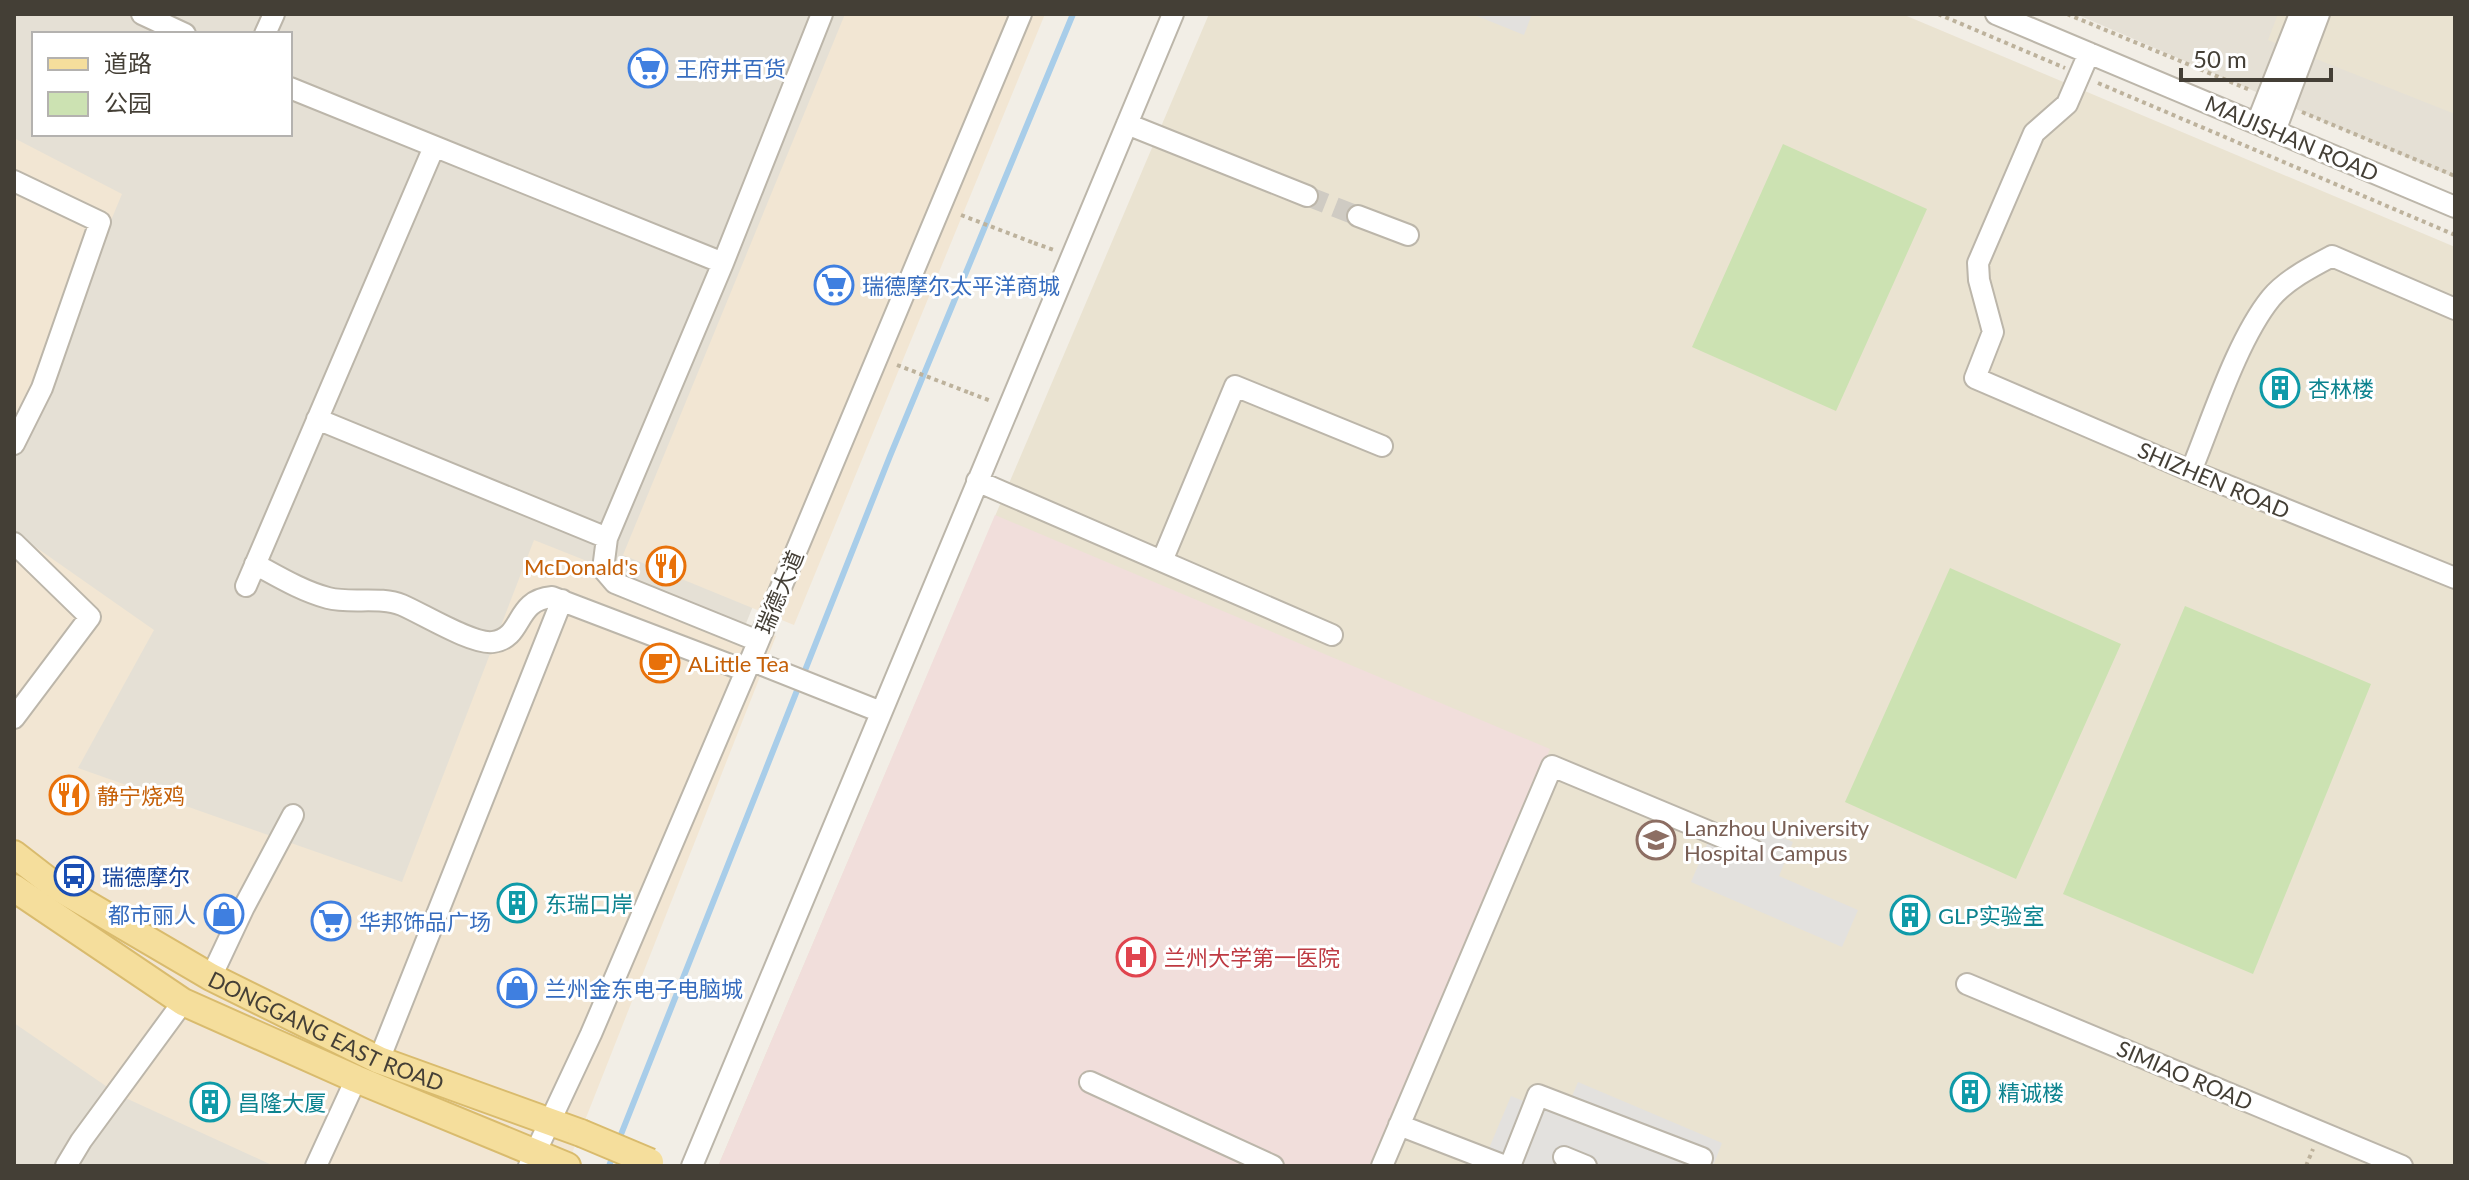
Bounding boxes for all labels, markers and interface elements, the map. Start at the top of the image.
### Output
legend [32,32,292,136]
scale bar [2181,32,2331,82]
text: 50 m [2193,44,2247,73]
supermarket icon: 王府井百货 [627,47,669,89]
text: 道路 [104,48,152,77]
place label: 王府井百货 [676,55,786,82]
text: 公园 [104,88,152,117]
street label: MAIJISHAN ROAD [2201,89,2383,187]
supermarket icon: 瑞德摩尔太平洋商城 [813,264,855,306]
place label: 瑞德摩尔太平洋商城 [862,272,1060,299]
building icon: 杏林楼 [2259,367,2301,409]
place label: 杏林楼 [2308,375,2374,402]
street label: SHIZHEN ROAD [2134,436,2294,524]
restaurant icon: McDonald's [645,545,687,587]
street label: 瑞德大道 [749,546,809,638]
place label: McDonald's [524,553,638,580]
cafe icon: ALittle Tea [639,642,681,684]
place label: ALittle Tea [688,650,789,677]
restaurant icon: 静宁烧鸡 [48,774,90,816]
place label: 静宁烧鸡 [97,782,185,809]
place label: Lanzhou University Hospital Campus [1684,814,1870,866]
school or university icon: Lanzhou University Hospital Campus [1635,819,1677,861]
bus stop icon: 瑞德摩尔 [53,855,95,897]
place label: 瑞德摩尔 [102,863,190,890]
building icon: 东瑞口岸 [496,882,538,924]
place label: 东瑞口岸 [545,890,633,917]
shop icon: 都市丽人 [203,893,245,935]
building icon: GLP实验室 [1889,894,1931,936]
supermarket icon: 华邦饰品广场 [310,900,352,942]
place label: 都市丽人 [108,901,196,928]
place label: GLP实验室 [1938,902,2045,929]
place label: 华邦饰品广场 [359,908,491,935]
hospital icon: 兰州大学第一医院 [1115,936,1157,978]
place label: 兰州大学第一医院 [1164,944,1340,971]
street label: DONGGANG EAST ROAD [204,964,448,1096]
shop icon: 兰州金东电子电脑城 [496,967,538,1009]
place label: 兰州金东电子电脑城 [545,975,743,1002]
street label: SIMIAO ROAD [2113,1034,2257,1116]
building icon: 精诚楼 [1949,1071,1991,1113]
place label: 精诚楼 [1998,1079,2064,1106]
building icon: 昌隆大厦 [189,1081,231,1123]
place label: 昌隆大厦 [238,1089,326,1116]

